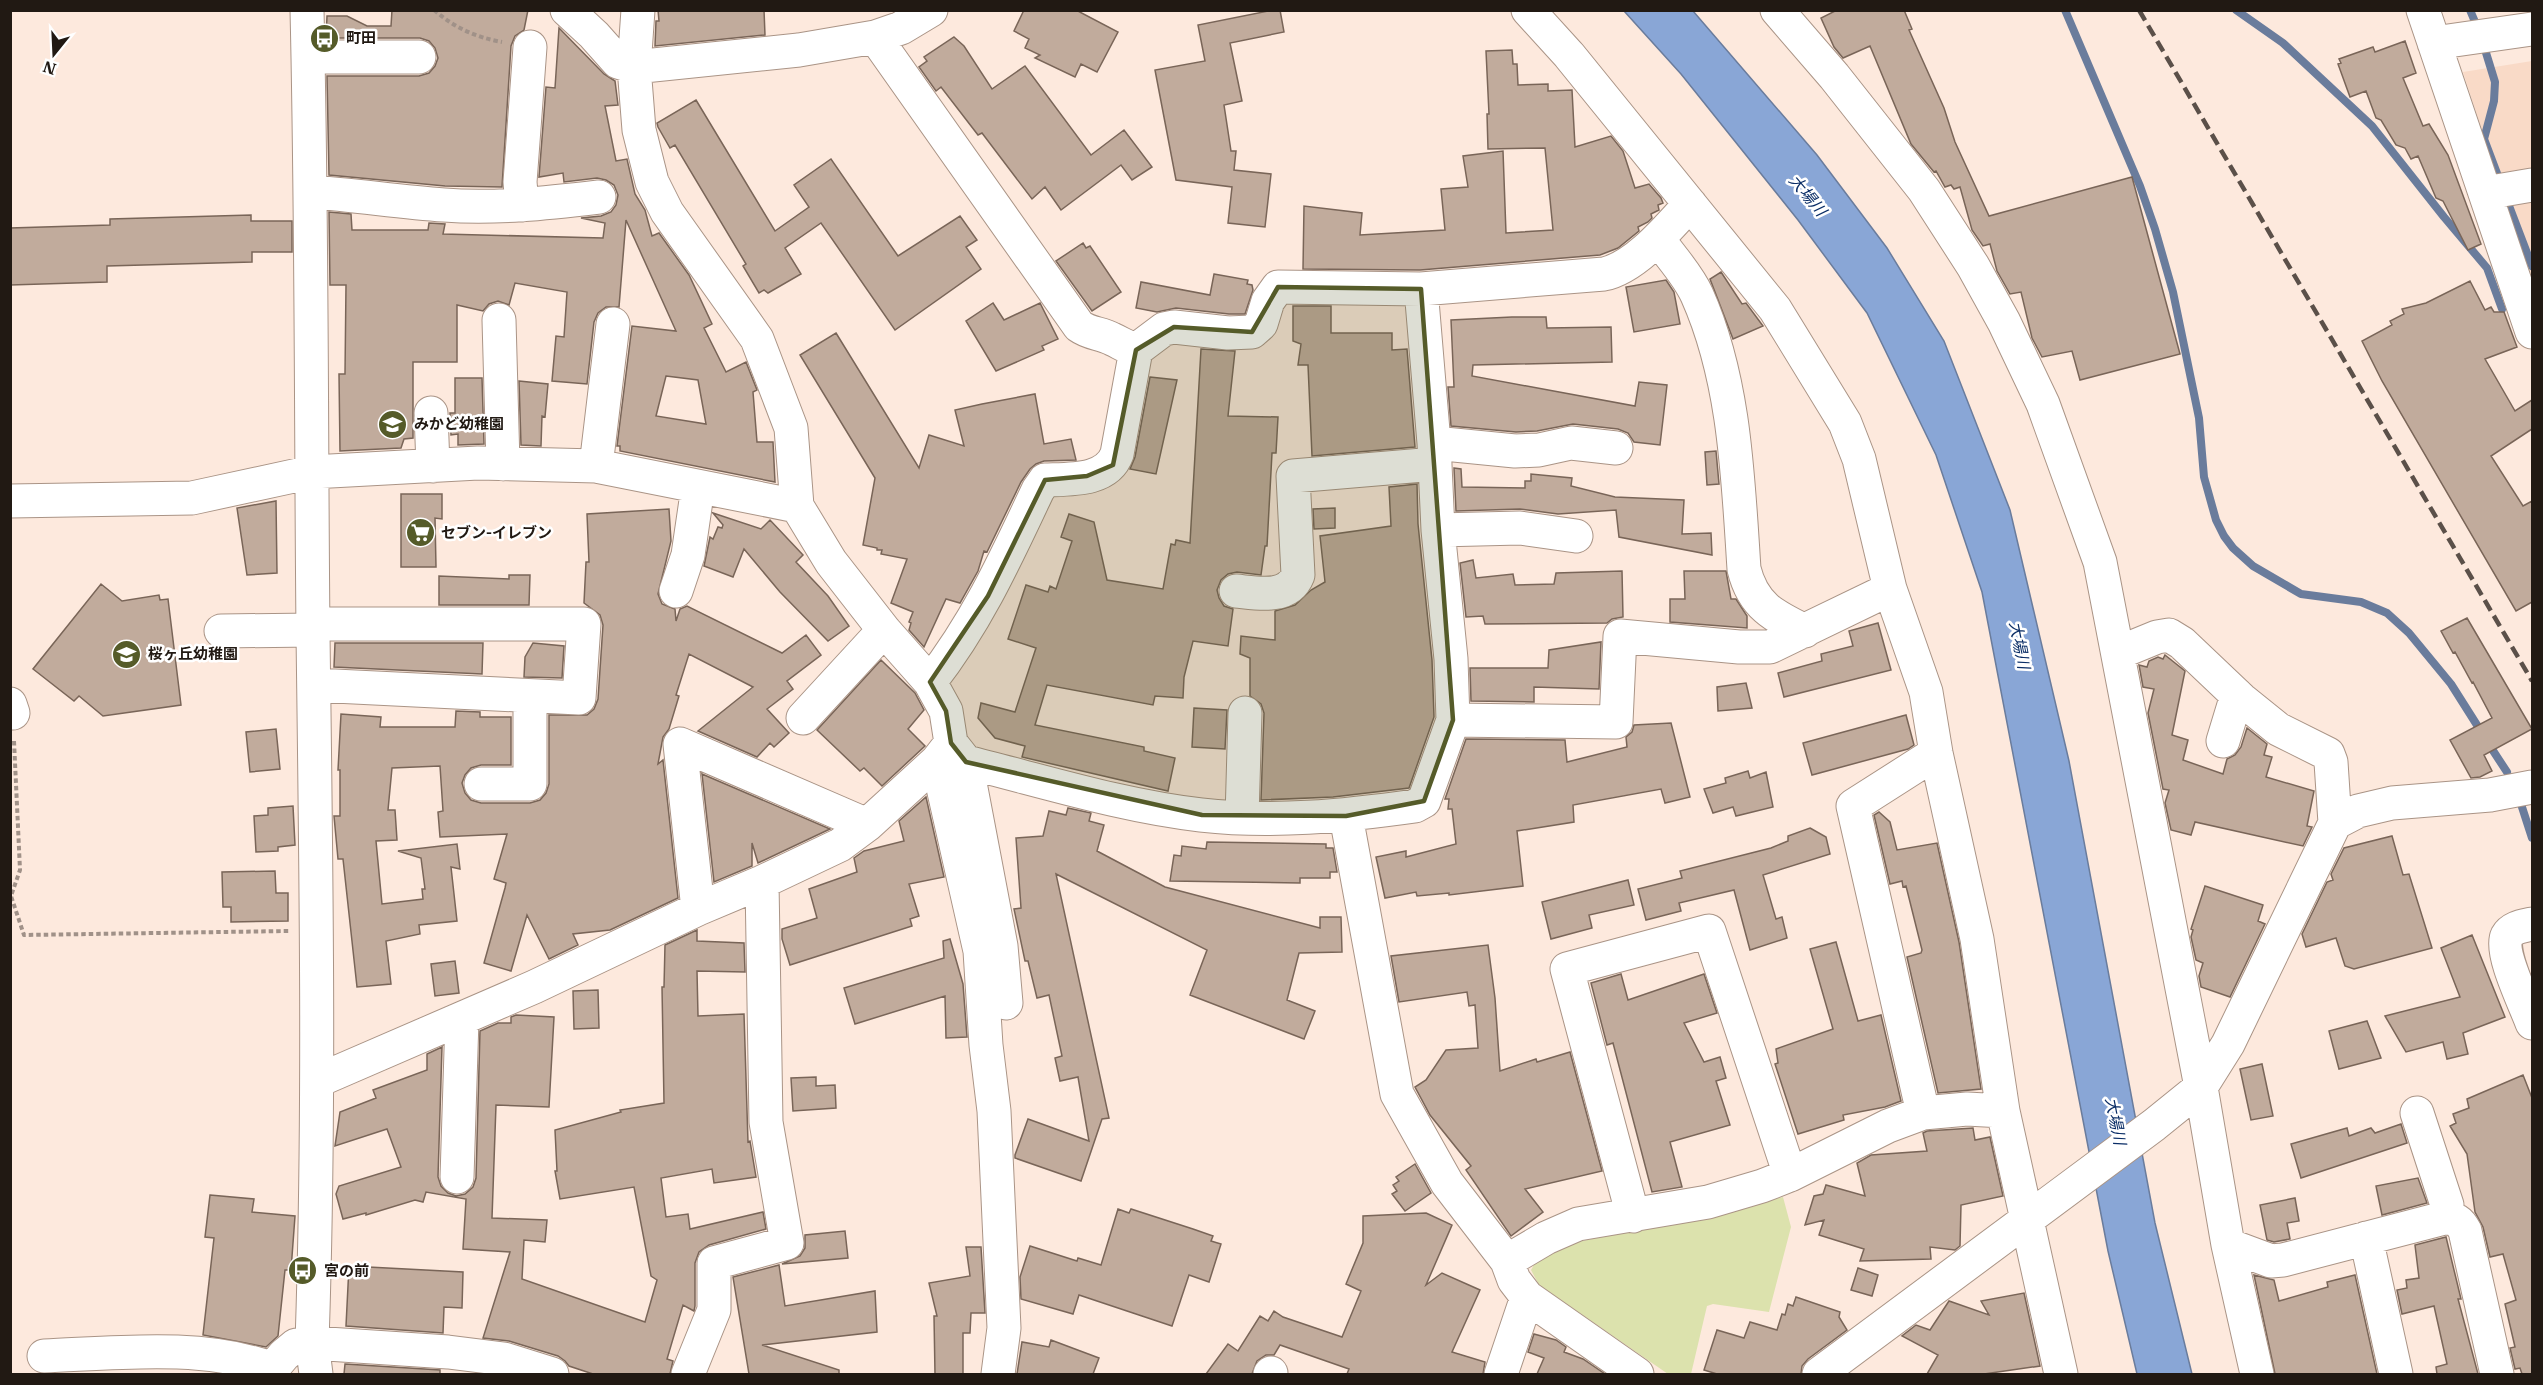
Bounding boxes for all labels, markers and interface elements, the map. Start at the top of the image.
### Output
bus stop icon: 町田 [309,22,341,54]
north arrow [24,24,84,84]
place label: 町田 [346,28,376,47]
text: N [40,57,58,80]
water label: 大場川 [1785,170,1832,221]
school or university icon: みかど幼稚園 [377,408,409,440]
place label: みかど幼稚園 [414,414,504,433]
supermarket icon: セブン-イレブン [404,517,436,549]
place label: セブン-イレブン [441,523,552,542]
water label: 大場川 [2006,620,2035,672]
school or university icon: 桜ヶ丘幼稚園 [111,638,143,670]
place label: 桜ヶ丘幼稚園 [148,644,238,663]
water label: 大場川 [2102,1096,2131,1148]
bus stop icon: 宮の前 [287,1255,319,1287]
place label: 宮の前 [324,1261,369,1280]

